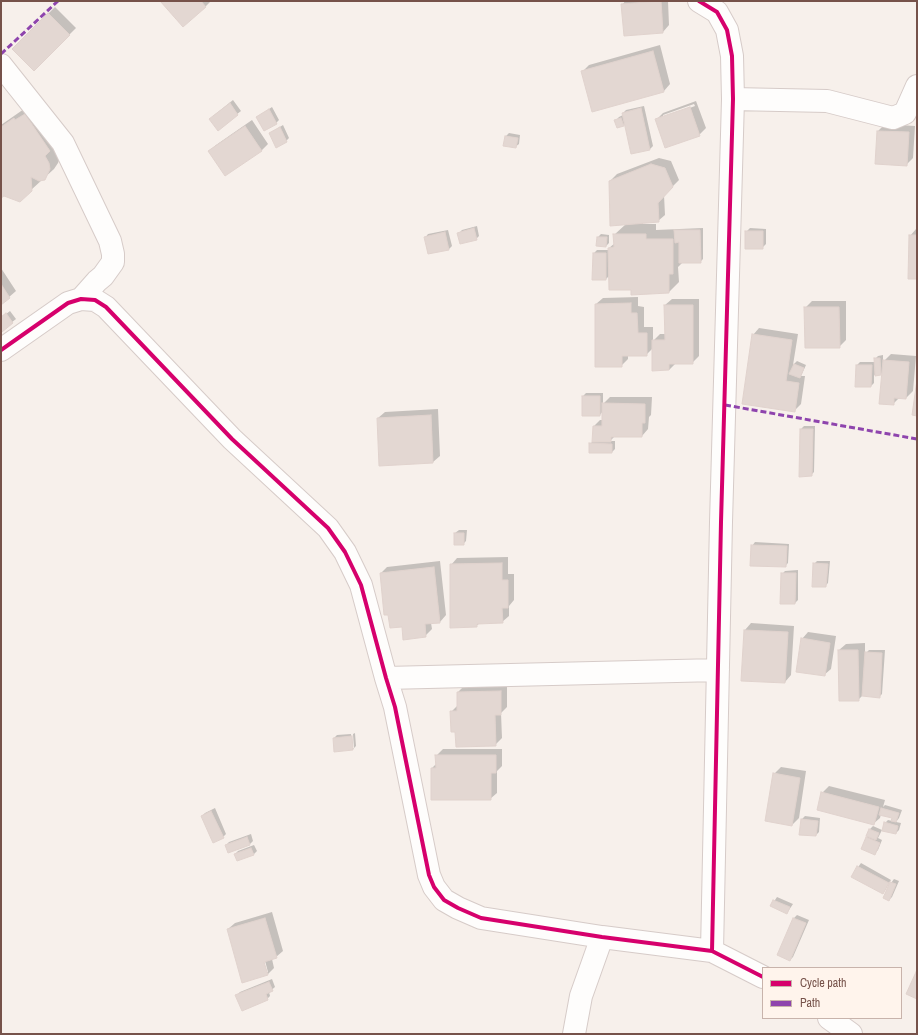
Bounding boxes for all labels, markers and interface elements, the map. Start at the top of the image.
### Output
legend [762,967,902,1019]
text: Cycle path [800,975,847,991]
text: Path [800,995,820,1011]

